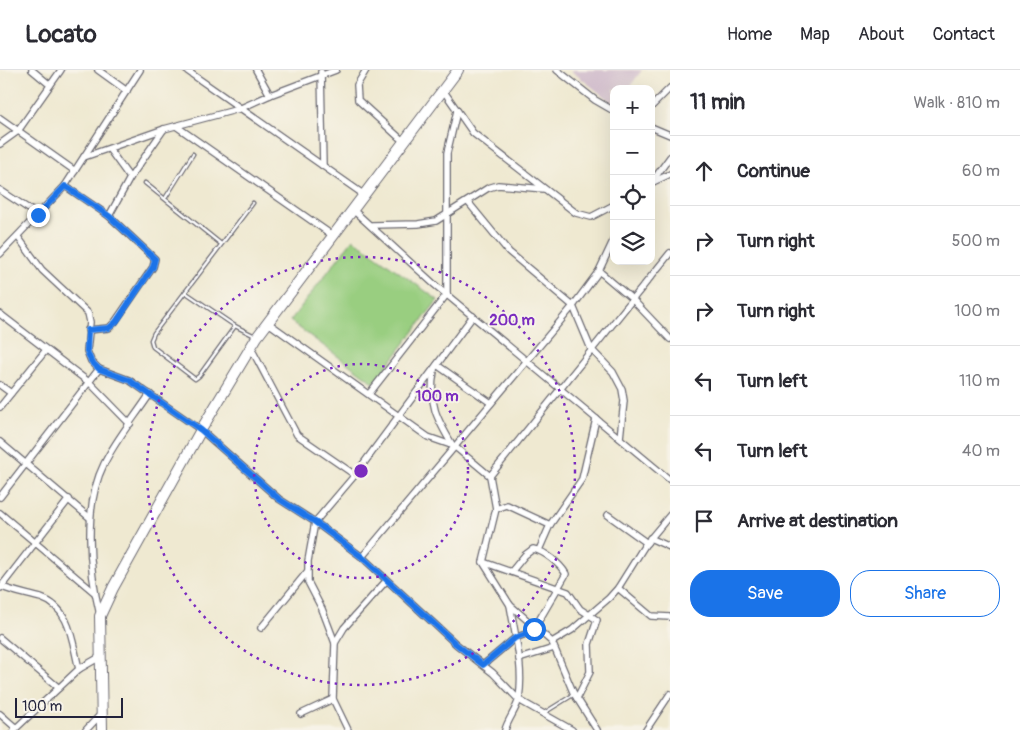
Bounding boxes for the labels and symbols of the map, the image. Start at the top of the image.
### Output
route end [27,204,50,227]
text: 200 m [489,311,535,330]
text: 100 m [416,387,458,406]
centre of rings [352,462,370,480]
route start [523,618,546,641]
scale bar [15,695,122,718]

